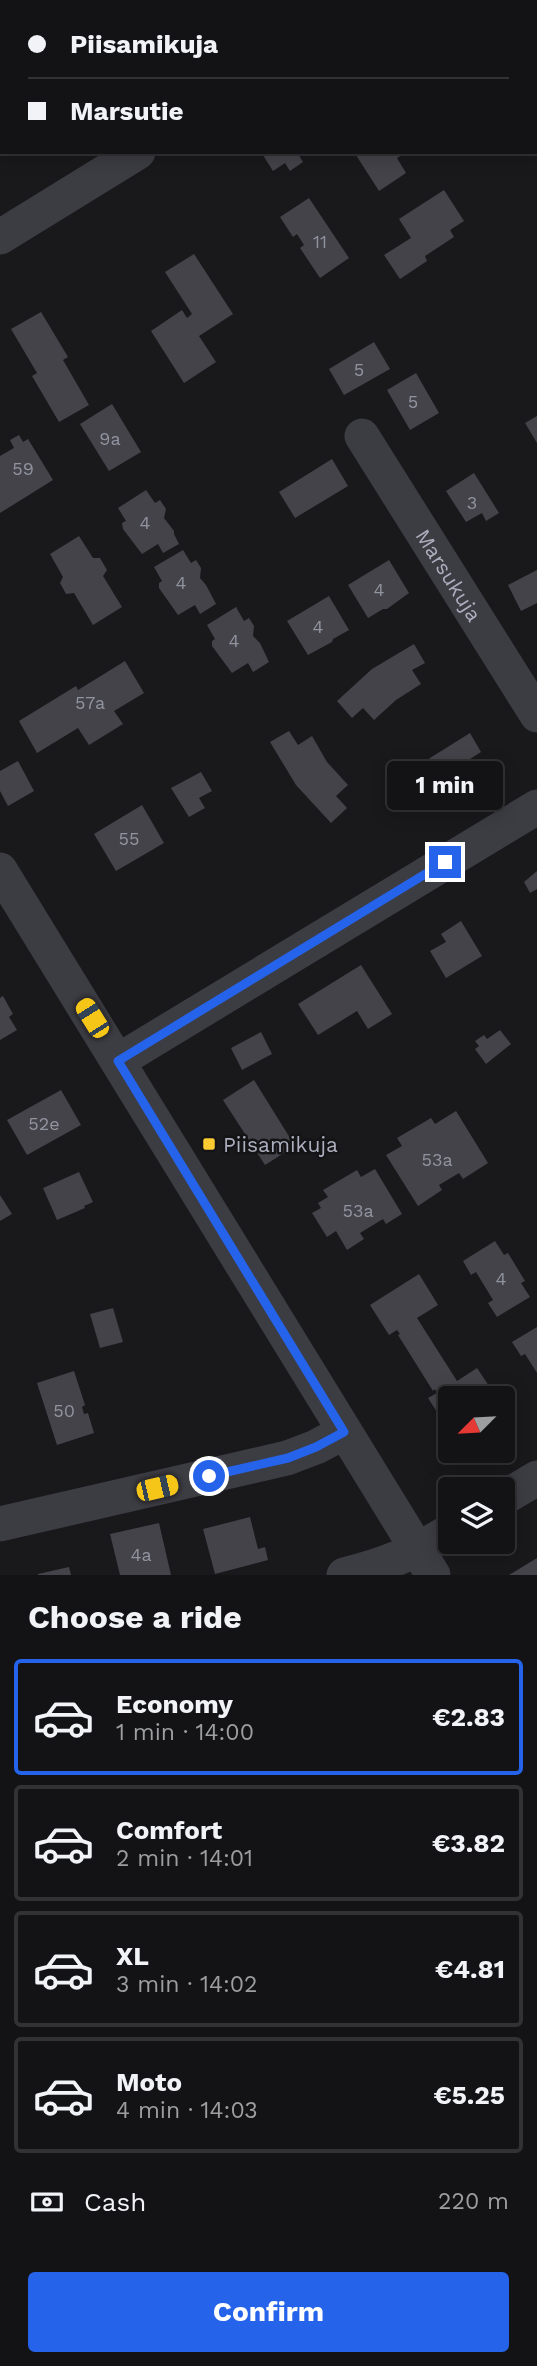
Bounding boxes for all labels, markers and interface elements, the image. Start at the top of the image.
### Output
text: Piisamikuja [70,29,218,59]
text: Marsutie [70,96,184,126]
house number: 11 [313,231,327,252]
house number: 5 [354,359,364,380]
house number: 5 [408,391,418,412]
house number: 9a [99,428,121,449]
house number: 59 [12,458,34,479]
house number: 3 [467,492,477,513]
house number: 4 [140,512,151,533]
street label: Marsukuja [411,524,487,626]
house number: 4 [176,572,187,593]
house number: 4 [374,579,385,600]
house number: 4 [313,616,324,637]
house number: 4 [229,630,240,651]
house number: 57a [75,692,105,713]
callout: 1 min [387,760,503,810]
text: 1 min [415,772,475,799]
house number: 55 [119,828,139,849]
route end [429,846,461,878]
car [72,995,113,1041]
house number: 52e [28,1113,60,1134]
place label: Piisamikuja [223,1132,338,1157]
marker: Piisamikuja [201,1136,217,1152]
house number: 53a [421,1149,453,1170]
house number: 53a [342,1200,374,1221]
house number: 4 [496,1268,507,1289]
north arrow [438,1386,514,1463]
map controls [438,1386,515,1554]
house number: 50 [53,1400,75,1421]
route start [193,1460,225,1492]
car [135,1473,180,1503]
button: layers [438,1477,515,1554]
house number: 4a [130,1544,152,1565]
text: Choose a ride [28,1598,242,1636]
icon: car [32,1686,95,1749]
text: Economy [116,1689,233,1719]
text: €2.83 [432,1702,505,1732]
text: 1 min · 14:00 [116,1719,254,1746]
icon: car [32,1812,95,1875]
text: Comfort [116,1815,222,1845]
text: €3.82 [432,1828,505,1858]
text: 2 min · 14:01 [116,1845,253,1872]
icon: car [32,1938,95,2001]
text: XL [116,1941,149,1971]
text: €4.81 [435,1954,505,1984]
text: 3 min · 14:02 [116,1971,258,1998]
icon: car [32,2064,95,2127]
text: Moto [116,2067,182,2097]
text: €5.25 [433,2080,505,2110]
text: 4 min · 14:03 [116,2097,258,2124]
icon: cash [28,2183,66,2221]
text: Cash [84,2187,146,2217]
text: 220 m [438,2188,509,2215]
button: Confirm [28,2272,509,2352]

